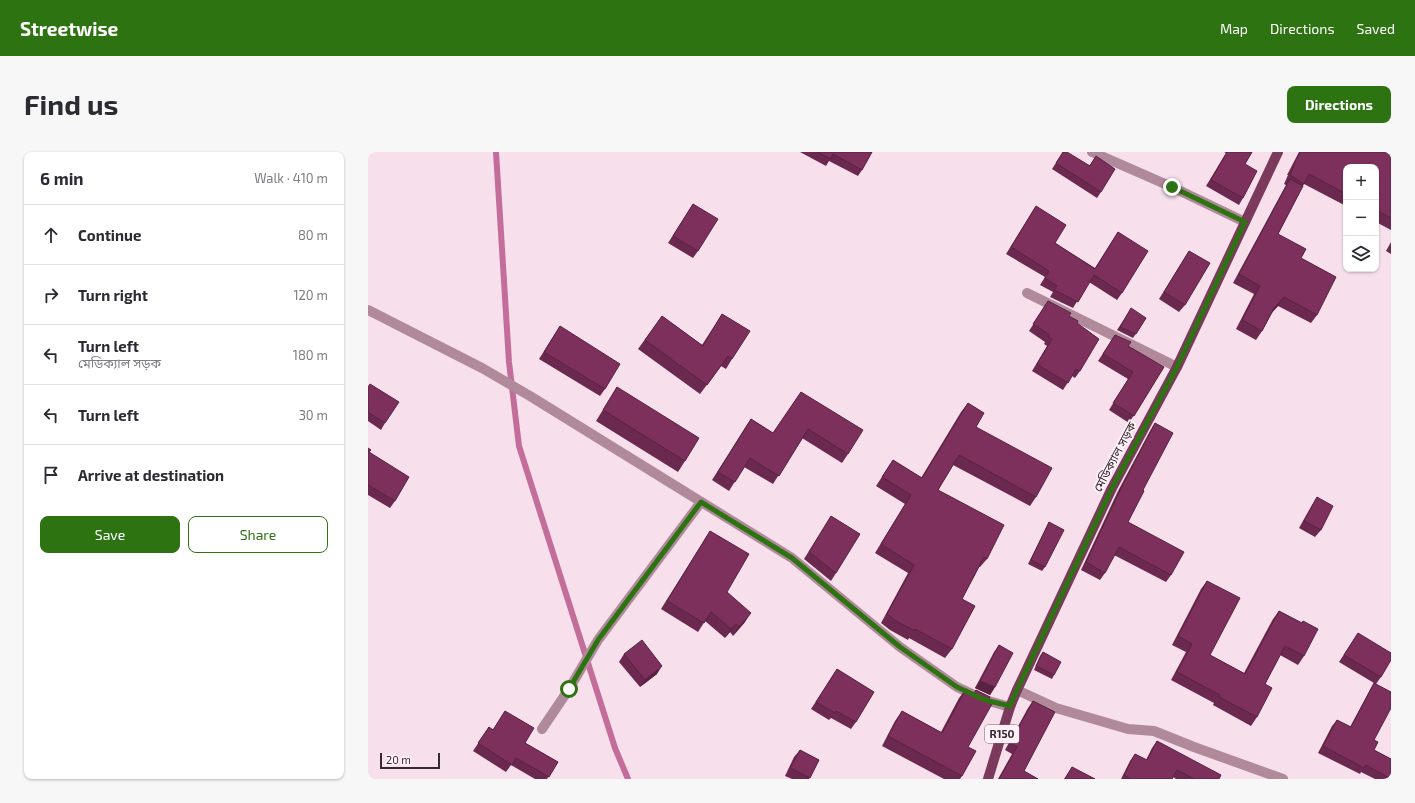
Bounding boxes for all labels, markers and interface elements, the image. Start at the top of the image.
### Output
text: Streetwise [20,17,118,40]
text: Map [1220,20,1248,37]
text: Directions [1270,20,1335,37]
text: Saved [1357,20,1395,37]
button: Directions [1287,86,1391,123]
text: Find us [24,87,118,121]
map controls [1343,164,1379,272]
button: + [1343,164,1379,200]
text: 6 min [40,168,84,188]
text: Walk · 410 m [254,170,328,186]
route end [1163,178,1181,196]
button: − [1343,200,1379,236]
icon: ahead [40,224,62,246]
text: Continue [78,226,141,244]
text: 80 m [298,227,328,243]
button: layers [1343,236,1379,272]
icon: right [40,284,62,306]
text: Turn right [78,286,148,304]
text: 120 m [293,287,328,303]
text: Turn left [78,337,139,355]
icon: left [40,344,62,366]
text: 180 m [293,347,328,363]
text: মেডিক্যাল সড়ক [78,355,161,371]
icon: left [40,404,62,426]
text: Turn left [78,406,139,424]
text: 30 m [299,407,328,423]
street label: মেডিক্যাল সড়ক [1090,419,1139,494]
icon: arrive [40,464,62,486]
text: Arrive at destination [78,466,224,484]
button: Save [40,516,180,553]
button: Share [188,516,328,553]
route start [560,680,578,698]
road number: R150 [985,725,1019,743]
scale bar [380,751,440,770]
text: 20 m [386,753,411,766]

